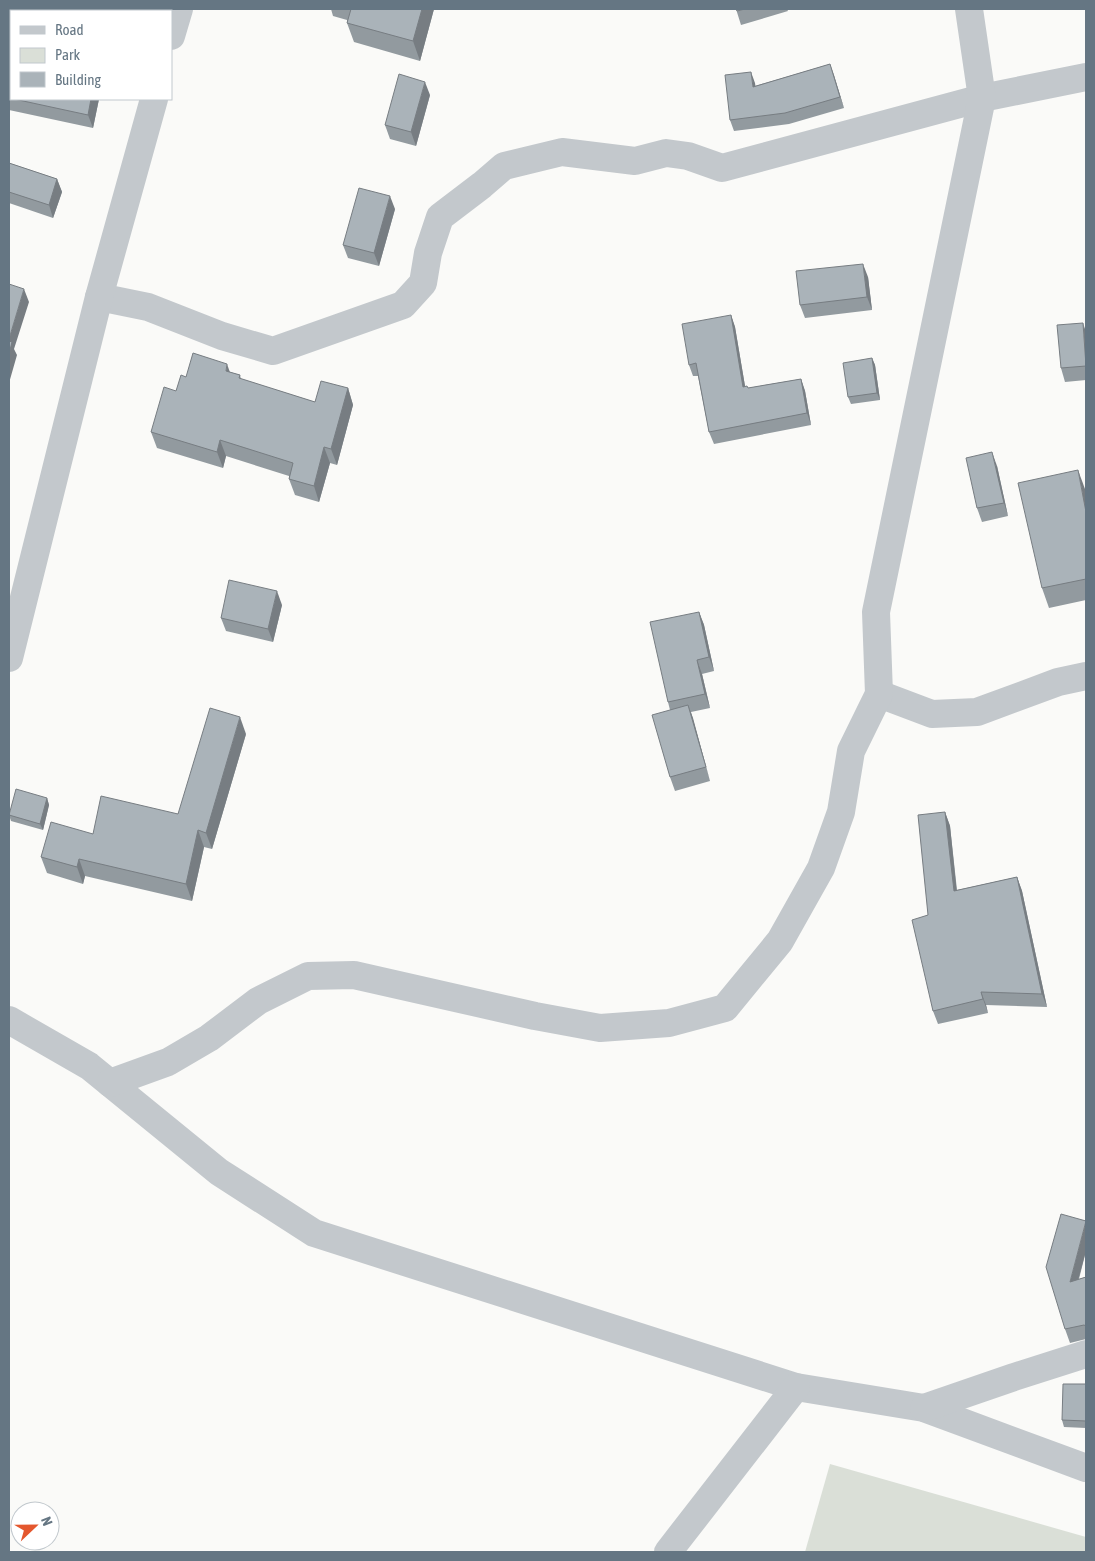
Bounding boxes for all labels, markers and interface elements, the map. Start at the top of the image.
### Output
legend [10,10,172,100]
text: Road [55,21,84,38]
text: Park [55,46,80,63]
text: Building [55,71,101,88]
north arrow [10,1501,60,1551]
text: N [38,1514,56,1528]

